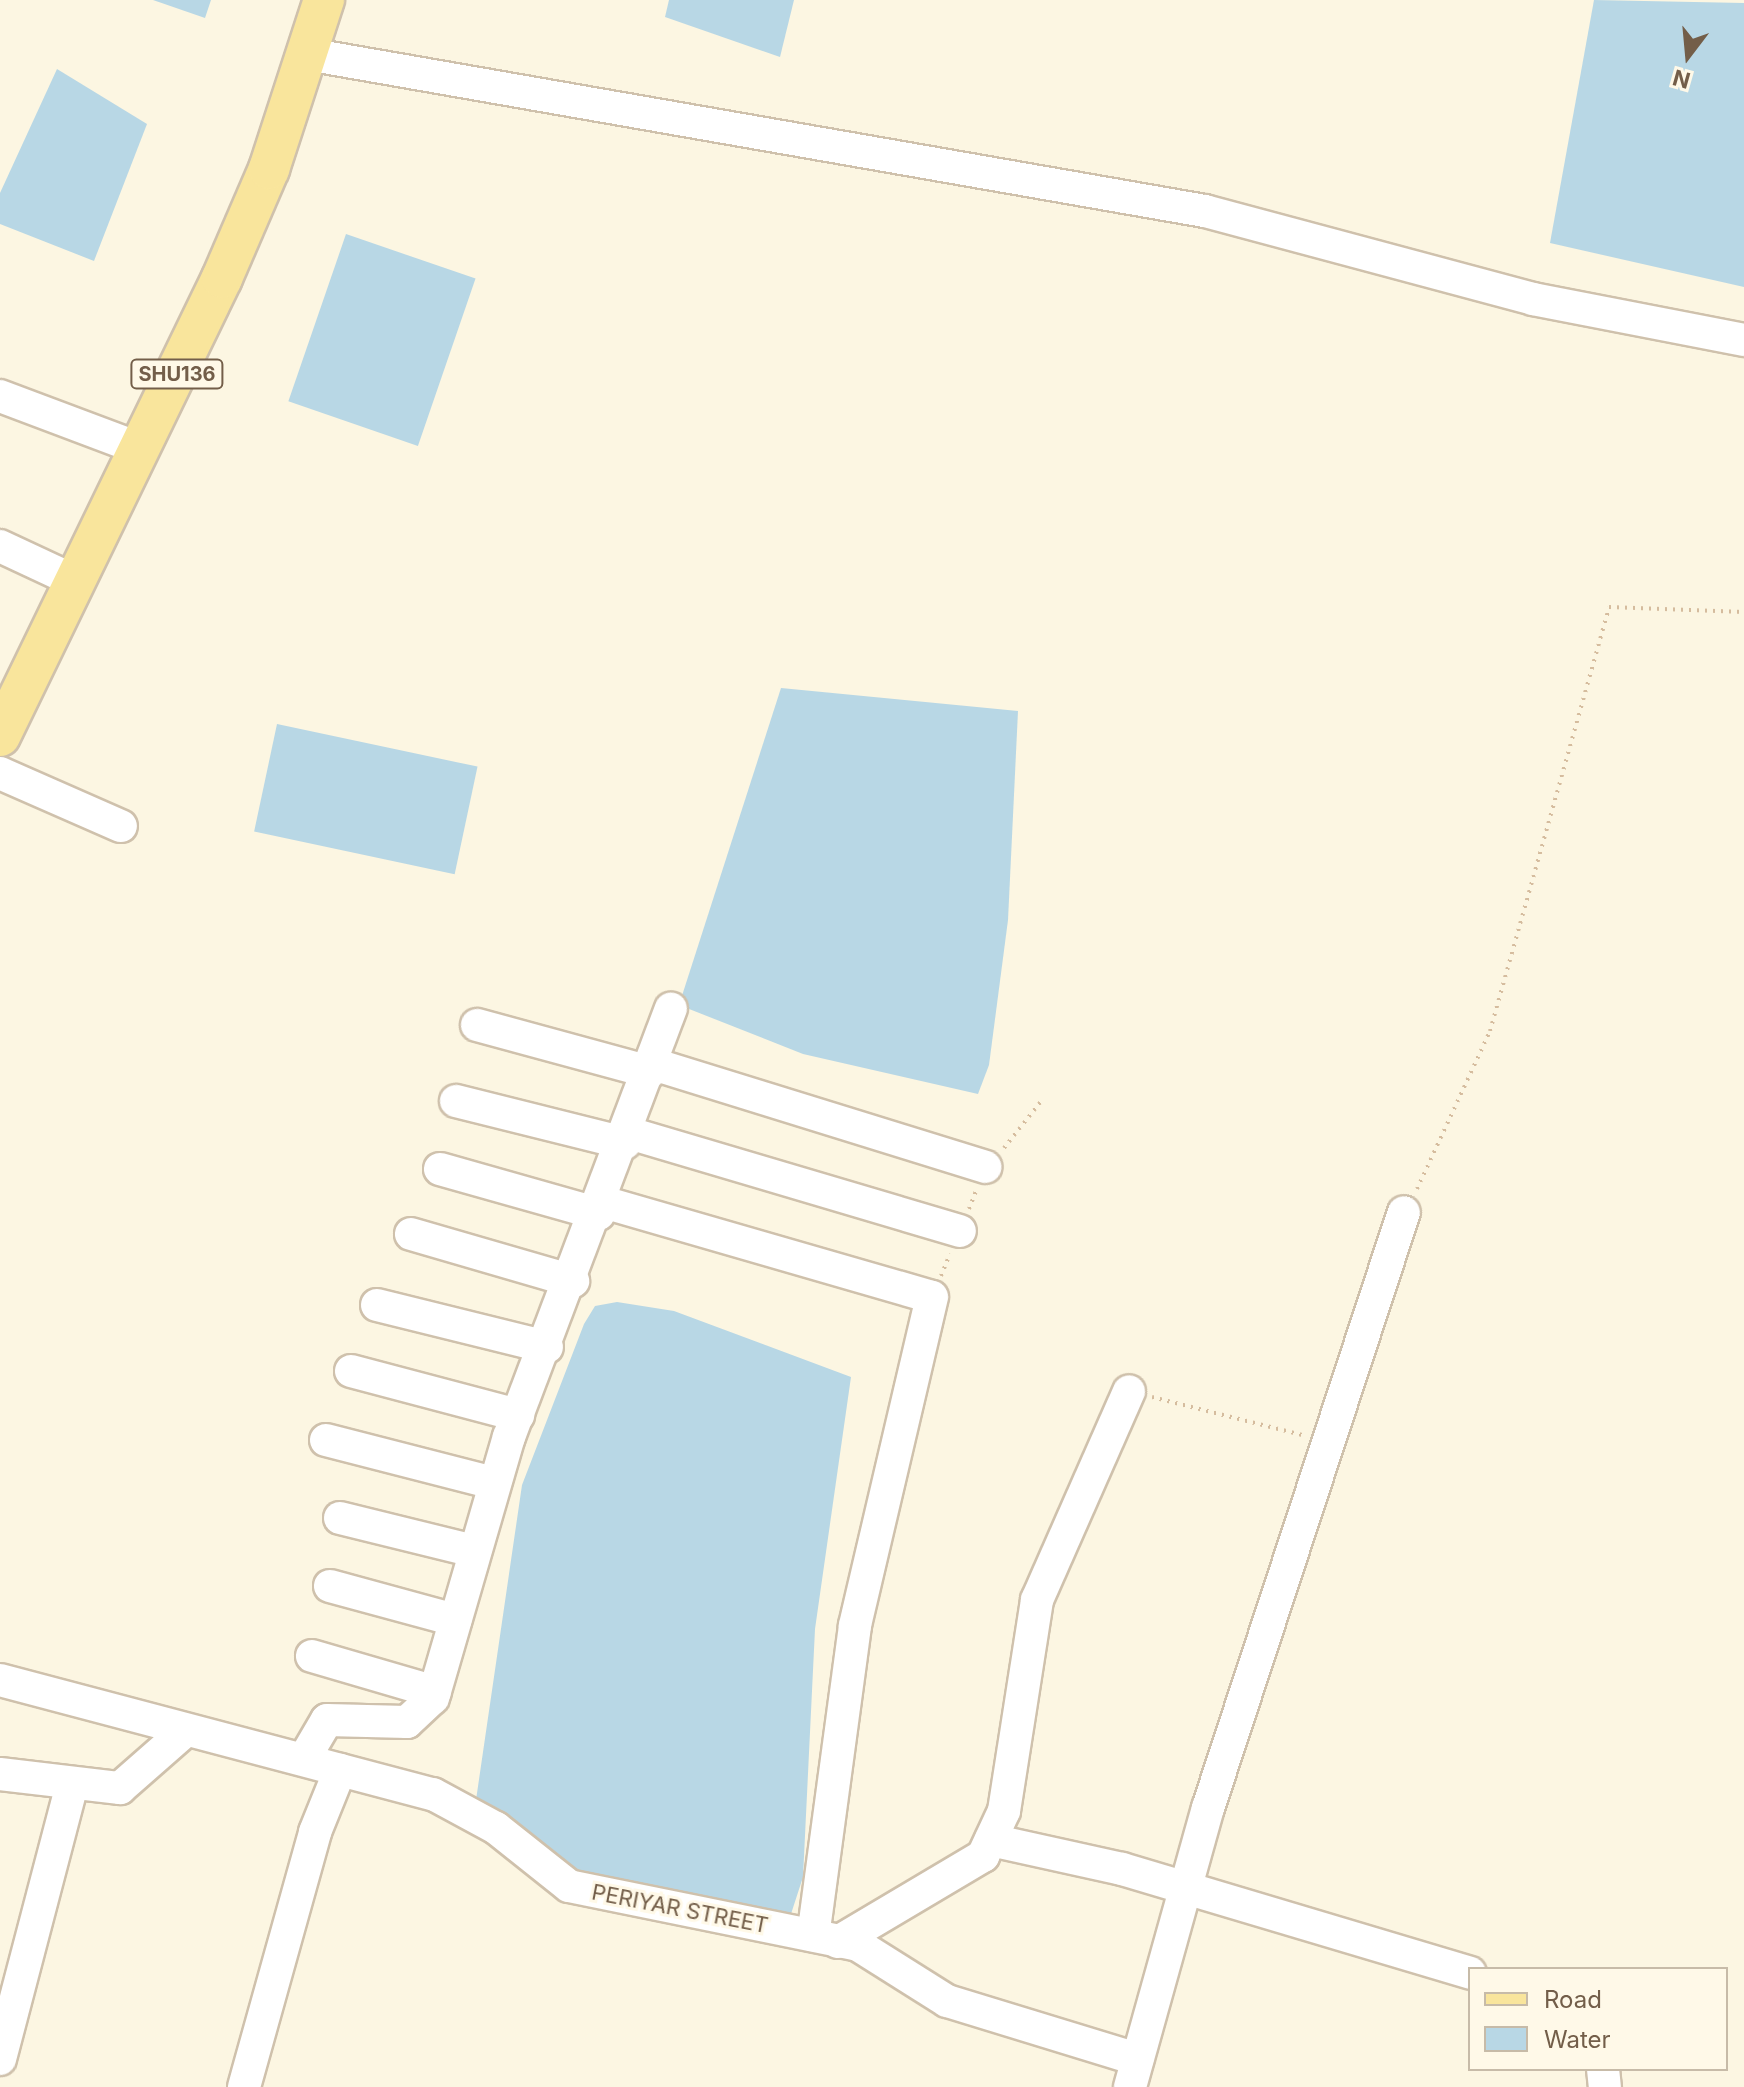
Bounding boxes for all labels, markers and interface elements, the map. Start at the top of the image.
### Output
north arrow [1648,16,1728,96]
text: N [1670,64,1693,94]
road number: SHU136 [129,358,225,390]
street label: PERIYAR STREET [589,1879,771,1939]
legend [1468,1967,1728,2071]
text: Road [1544,1985,1602,2014]
text: Water [1544,2025,1611,2054]

